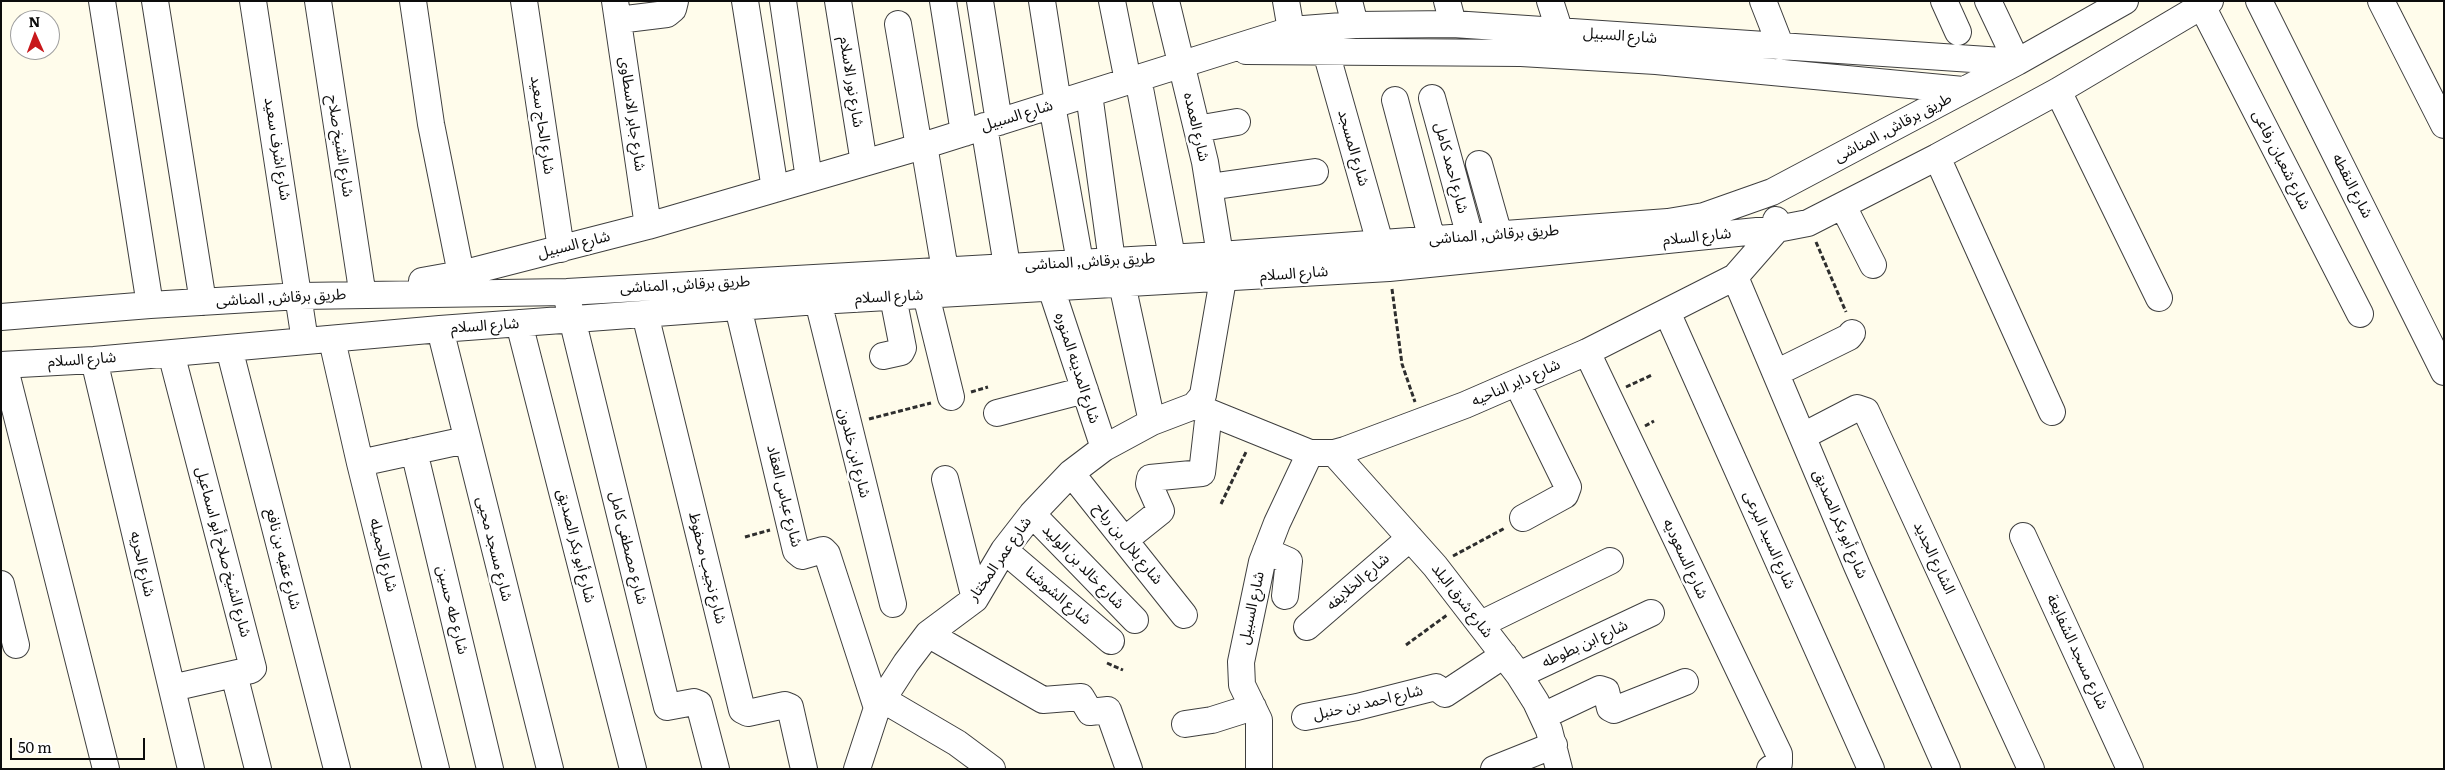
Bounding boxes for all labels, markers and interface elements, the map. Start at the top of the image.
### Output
north arrow [10,10,60,60]
text: N [28,11,41,31]
street label: شارع السبيل [1582,24,1658,48]
street label: شارع نور الاسلام [835,35,867,129]
street label: شارع جابر الاسطاوى [615,56,649,172]
street label: شارع الحاج سعيد [526,75,558,175]
street label: طريق برقاش, المناشى [1831,89,1955,167]
street label: شارع العمده [1179,91,1213,163]
street label: شارع الشيخ صلاح [323,94,357,198]
street label: شارع اشرف سعيد [260,96,294,202]
street label: شارع السبيل [979,97,1055,135]
street label: شارع شعبان رفاعى [2248,107,2314,213]
street label: شارع المسجد [1334,108,1372,188]
street label: شارع احمد كامل [1430,120,1472,216]
street label: شارع النقطه [2328,151,2376,221]
street label: طريق برقاش, المناشى [1428,221,1560,249]
street label: شارع السلام [1662,224,1732,250]
street label: شارع السبيل [536,227,612,263]
street label: طريق برقاش, المناشى [1024,250,1156,274]
street label: شارع السلام [1259,263,1329,285]
street label: طريق برقاش, المناشى [619,273,751,297]
street label: طريق برقاش, المناشى [215,286,347,310]
street label: شارع السلام [854,286,924,308]
street label: شارع المدينه المنوره [1051,310,1103,426]
street label: شارع السلام [450,315,520,337]
street label: شارع السلام [47,349,117,371]
street label: شارع داير الناحيه [1469,355,1563,411]
street label: شارع ابن خلدون [834,406,874,500]
street label: شارع عباس العقاد [763,443,805,549]
street label: شارع الشيخ صلاح أبو اسماعيل [192,465,254,639]
street label: شارع أبو بكر الصديق [1809,467,1871,581]
street label: شارع أبو بكر الصديق [553,487,599,605]
street label: شارع السيد البرعى [1739,488,1799,592]
street label: شارع مصطفى كامل [605,490,651,606]
street label: شارع مسجد محيى [472,495,516,603]
street label: شارع بلال بن رباح [1090,500,1166,588]
street label: شارع عقبه بن نافع [262,507,304,611]
street label: شارع نجيب محفوظ [684,510,730,626]
street label: شارع عمر المختار [964,513,1036,605]
street label: شارع الجميله [365,516,401,594]
street label: شارع السعوديه [1659,516,1711,602]
street label: الشارع الجديد [1909,519,1959,597]
street label: شارع خالد بن الوليد [1038,521,1128,613]
street label: شارع الحريه [126,530,158,598]
street label: شارع الخلايفه [1323,550,1393,614]
street label: شارع شرق البلد [1427,560,1497,642]
street label: شارع الشوشنا [1021,563,1095,629]
street label: شارع طه حسين [432,564,472,656]
street label: شارع السبيل [1235,570,1269,646]
street label: شارع مسجد الشفايعة [2042,592,2112,712]
street label: شارع ابن بطوطه [1539,616,1631,672]
street label: شارع احمد بن حنبل [1311,682,1425,724]
scale bar [12,728,148,760]
text: 50 m [18,735,52,758]

